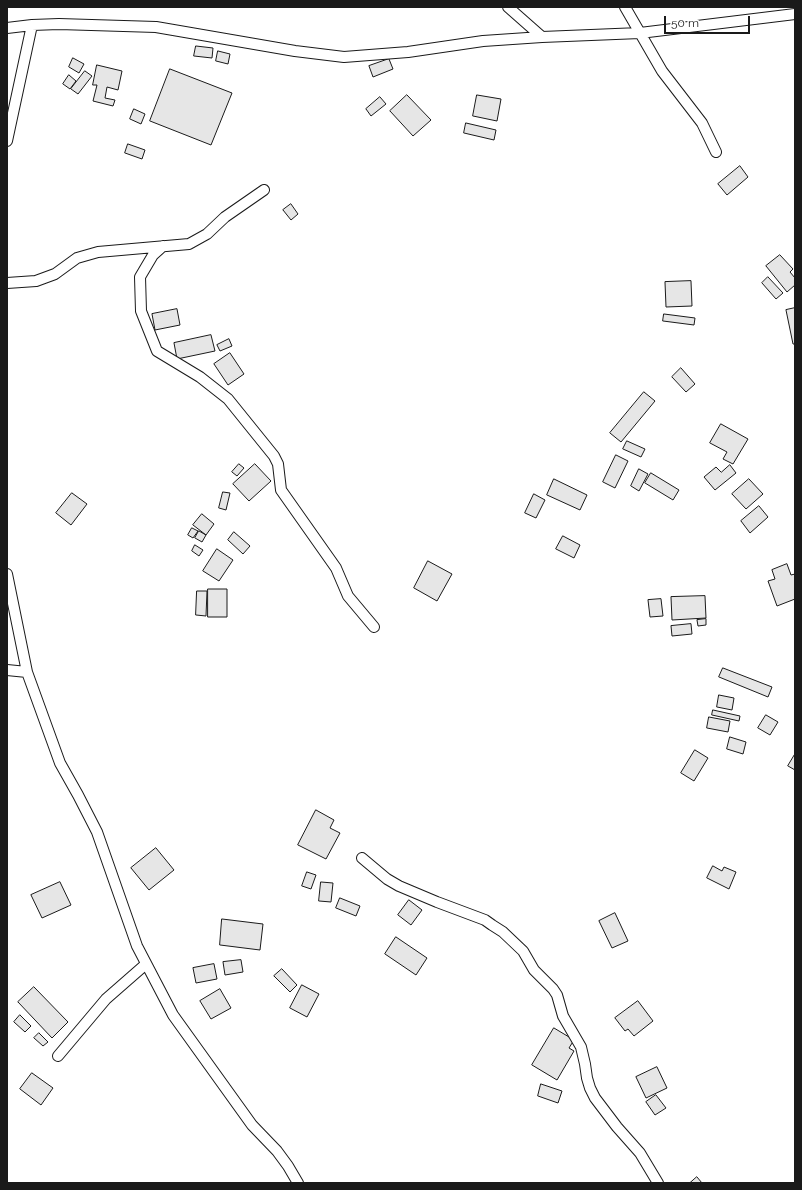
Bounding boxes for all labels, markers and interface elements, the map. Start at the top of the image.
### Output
scale bar [666,8,752,34]
text: 50 m [671,16,699,30]

